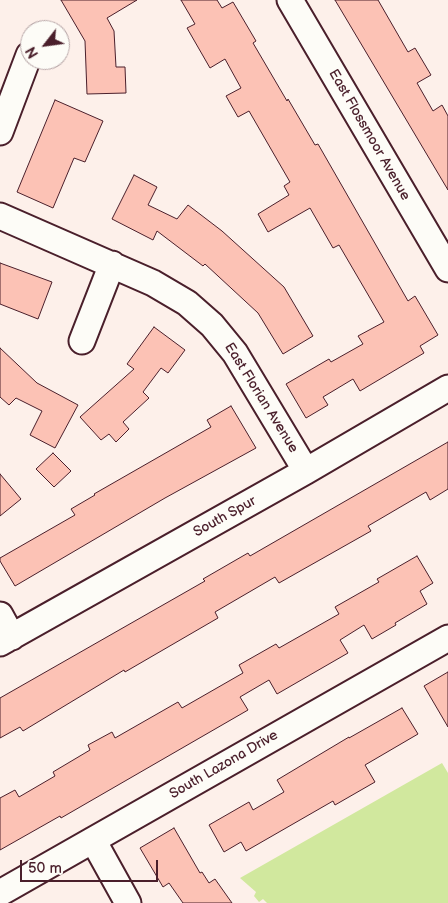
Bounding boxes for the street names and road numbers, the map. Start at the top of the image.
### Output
street label: East Flossmoor Avenue [325,66,413,204]
street label: East Florian Avenue [220,340,302,456]
street label: South Spur [191,493,259,541]
street label: South Lazona Drive [167,727,281,803]

